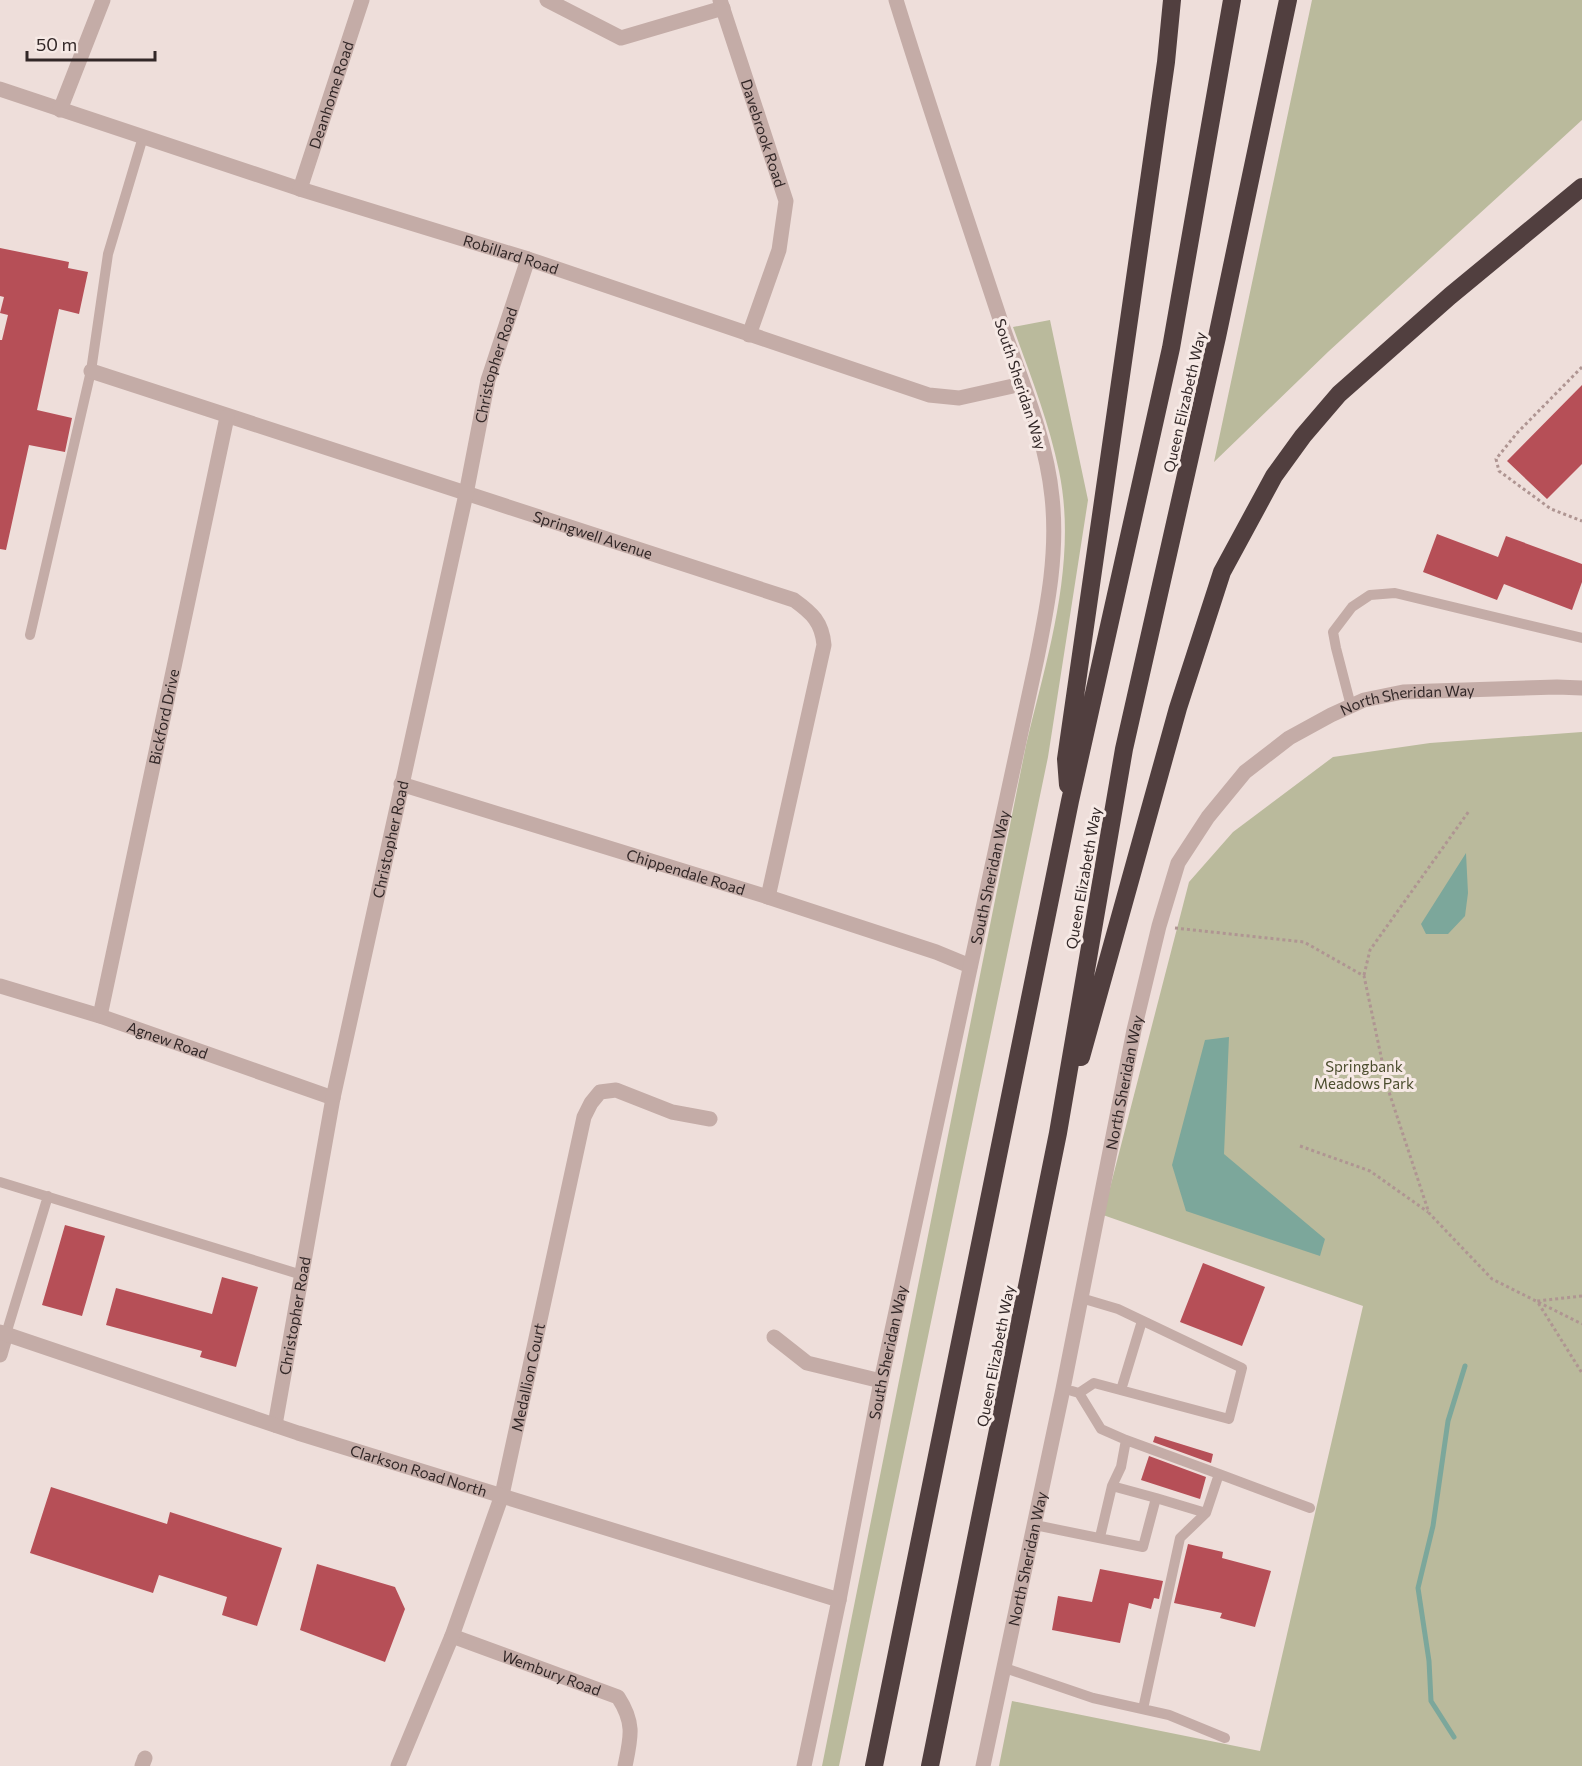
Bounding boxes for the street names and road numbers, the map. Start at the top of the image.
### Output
street label: Deanhome Road [305,39,357,151]
street label: Davebrook Road [738,77,790,189]
street label: Robillard Road [461,231,561,278]
street label: Christopher Road [471,305,520,425]
street label: South Sheridan Way [991,316,1051,452]
street label: Queen Elizabeth Way [1159,330,1209,474]
street label: Springwell Avenue [531,507,655,562]
street label: Bickford Drive [145,667,182,766]
street label: North Sheridan Way [1337,681,1475,719]
street label: Christopher Road [368,779,412,900]
street label: Queen Elizabeth Way [1062,805,1104,950]
street label: South Sheridan Way [966,808,1013,946]
street label: Chippendale Road [624,845,747,898]
street label: North Sheridan Way [1102,1013,1146,1151]
street label: Agnew Road [125,1017,210,1062]
street label: Christopher Road [275,1255,314,1376]
street label: South Sheridan Way [865,1283,910,1421]
street label: Queen Elizabeth Way [972,1283,1018,1428]
street label: Medallion Court [507,1321,548,1433]
street label: Clarkson Road North [348,1441,489,1500]
street label: North Sheridan Way [1004,1489,1050,1628]
street label: Wembury Road [499,1646,604,1699]

